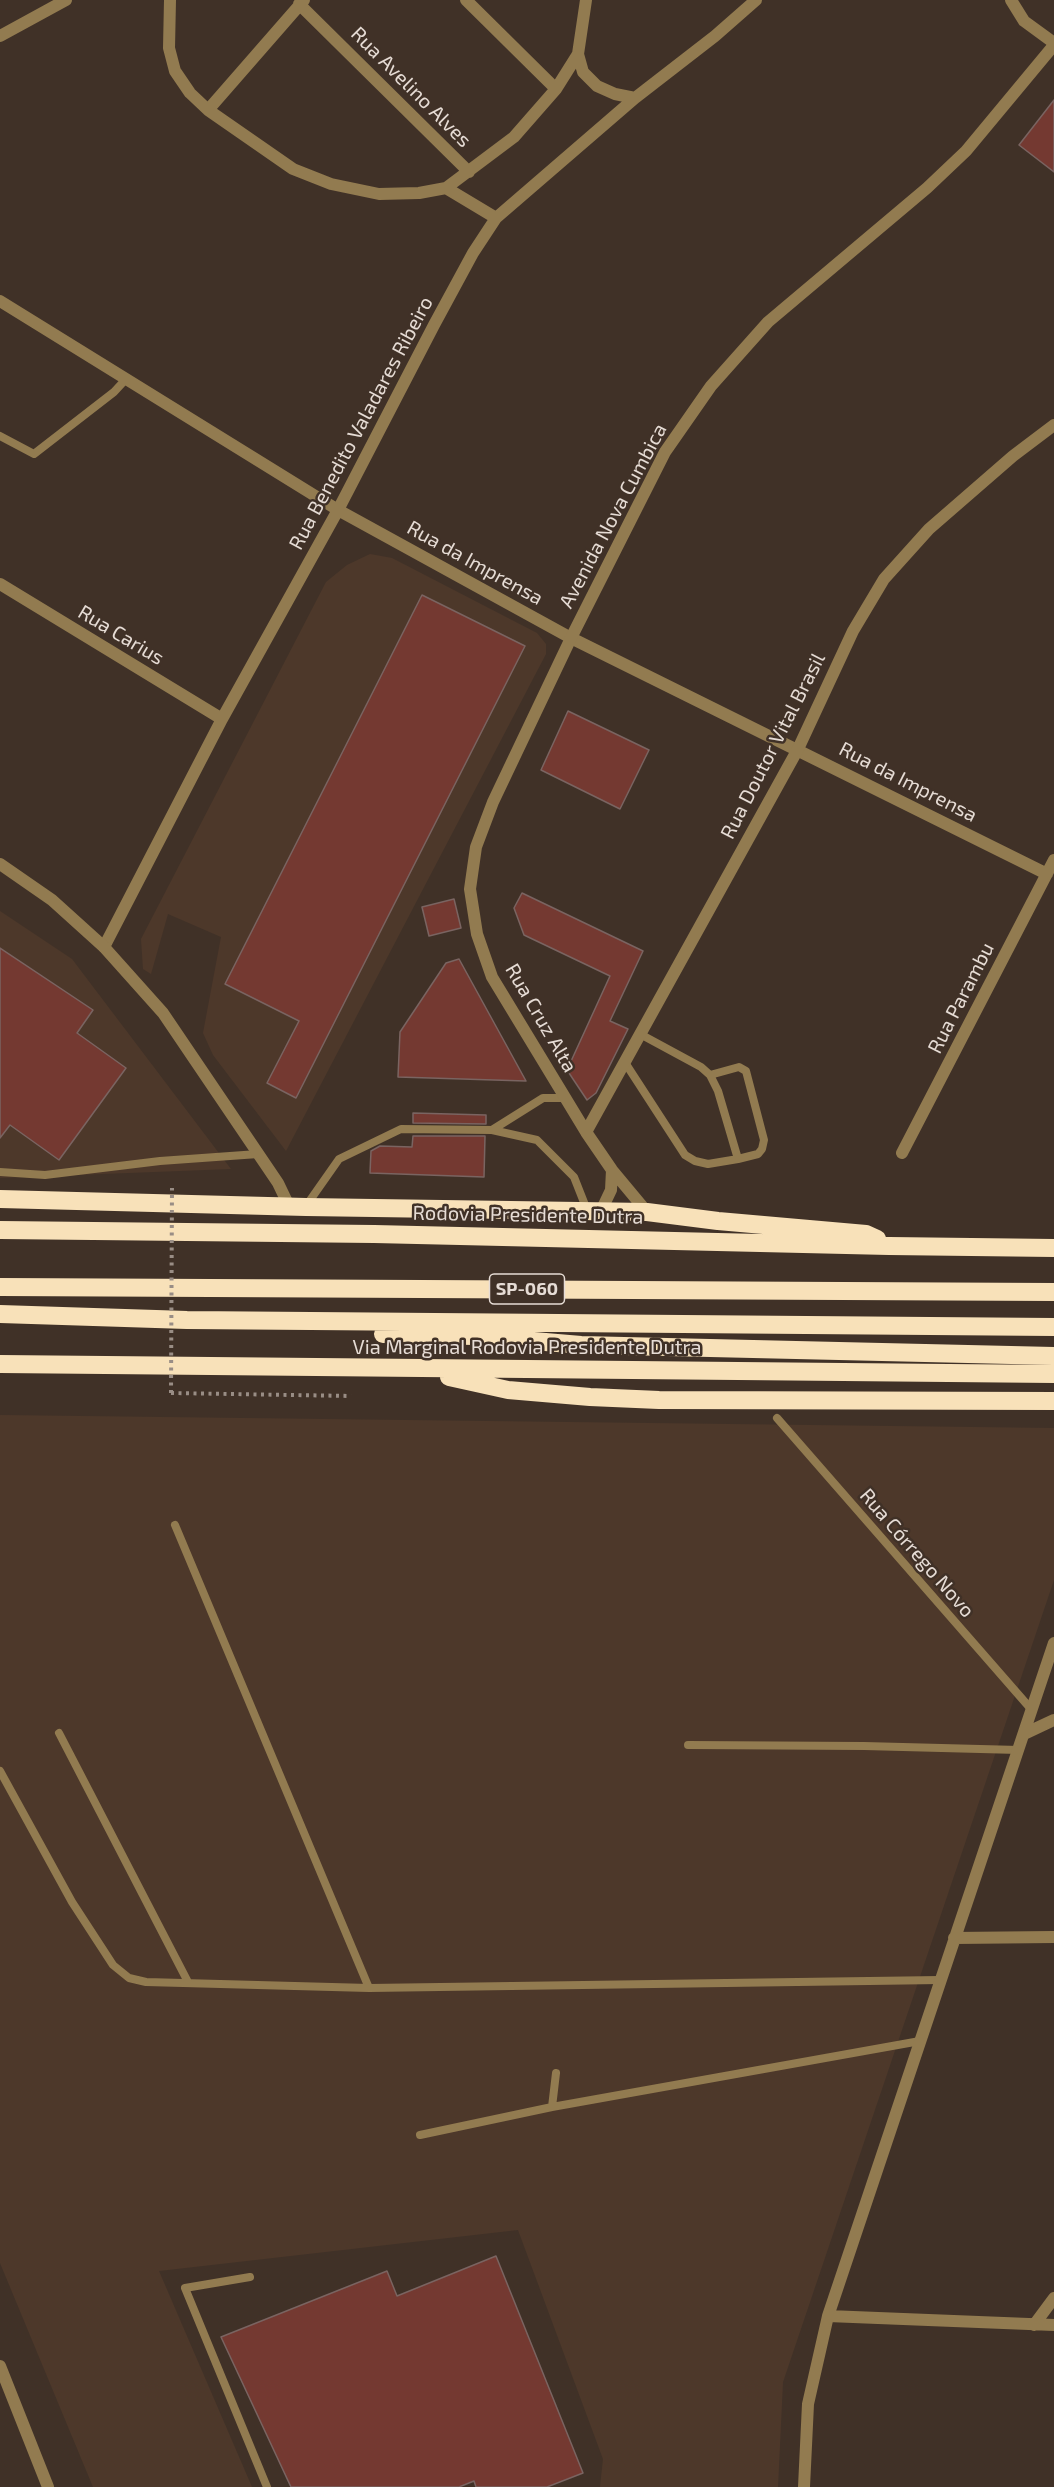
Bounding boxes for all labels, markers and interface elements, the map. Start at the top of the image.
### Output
street label: Rua Avelino Alves [346,22,476,152]
street label: Rua Benedito Valadares Ribeiro [284,292,438,554]
street label: Avenida Nova Cumbica [554,420,672,612]
street label: Rua da Imprensa [403,516,547,610]
street label: Rua Carius [74,600,168,670]
street label: Rua Doutor Vital Brasil [716,649,830,843]
street label: Rua da Imprensa [835,737,981,827]
street label: Rua Parambu [923,939,999,1057]
street label: Rua Cruz Alta [500,959,582,1077]
street label: Rodovia Presidente Dutra [412,1201,644,1229]
road number: SP-060 [490,1274,564,1304]
street label: Via Marginal Rodovia Presidente Dutra [353,1335,701,1359]
street label: Rua Córrego Novo [855,1484,979,1622]

